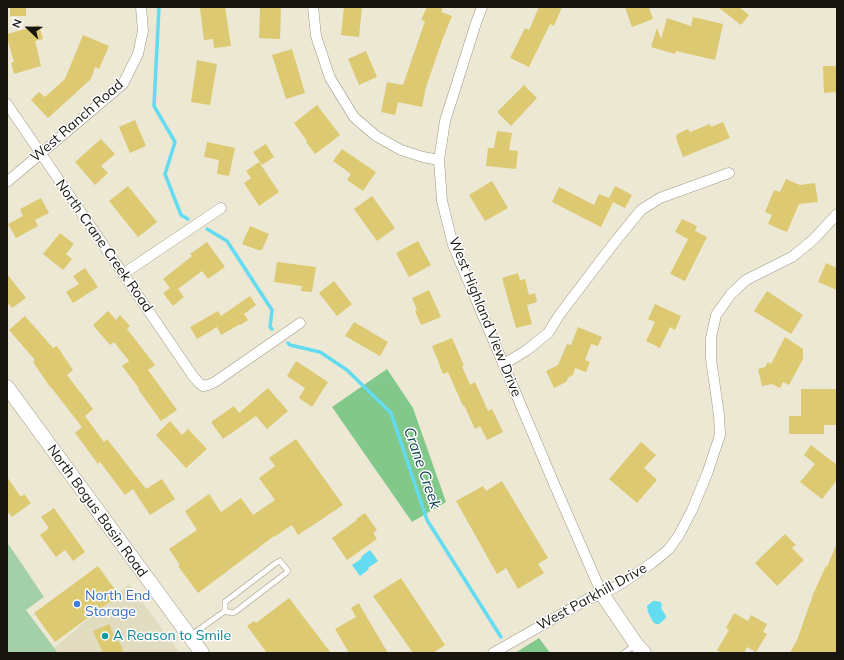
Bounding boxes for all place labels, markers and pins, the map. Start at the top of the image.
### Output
place label: North End Storage [85,588,150,620]
marker: North End Storage [72,599,82,609]
place label: A Reason to Smile [113,628,231,644]
marker: A Reason to Smile [100,631,110,641]

